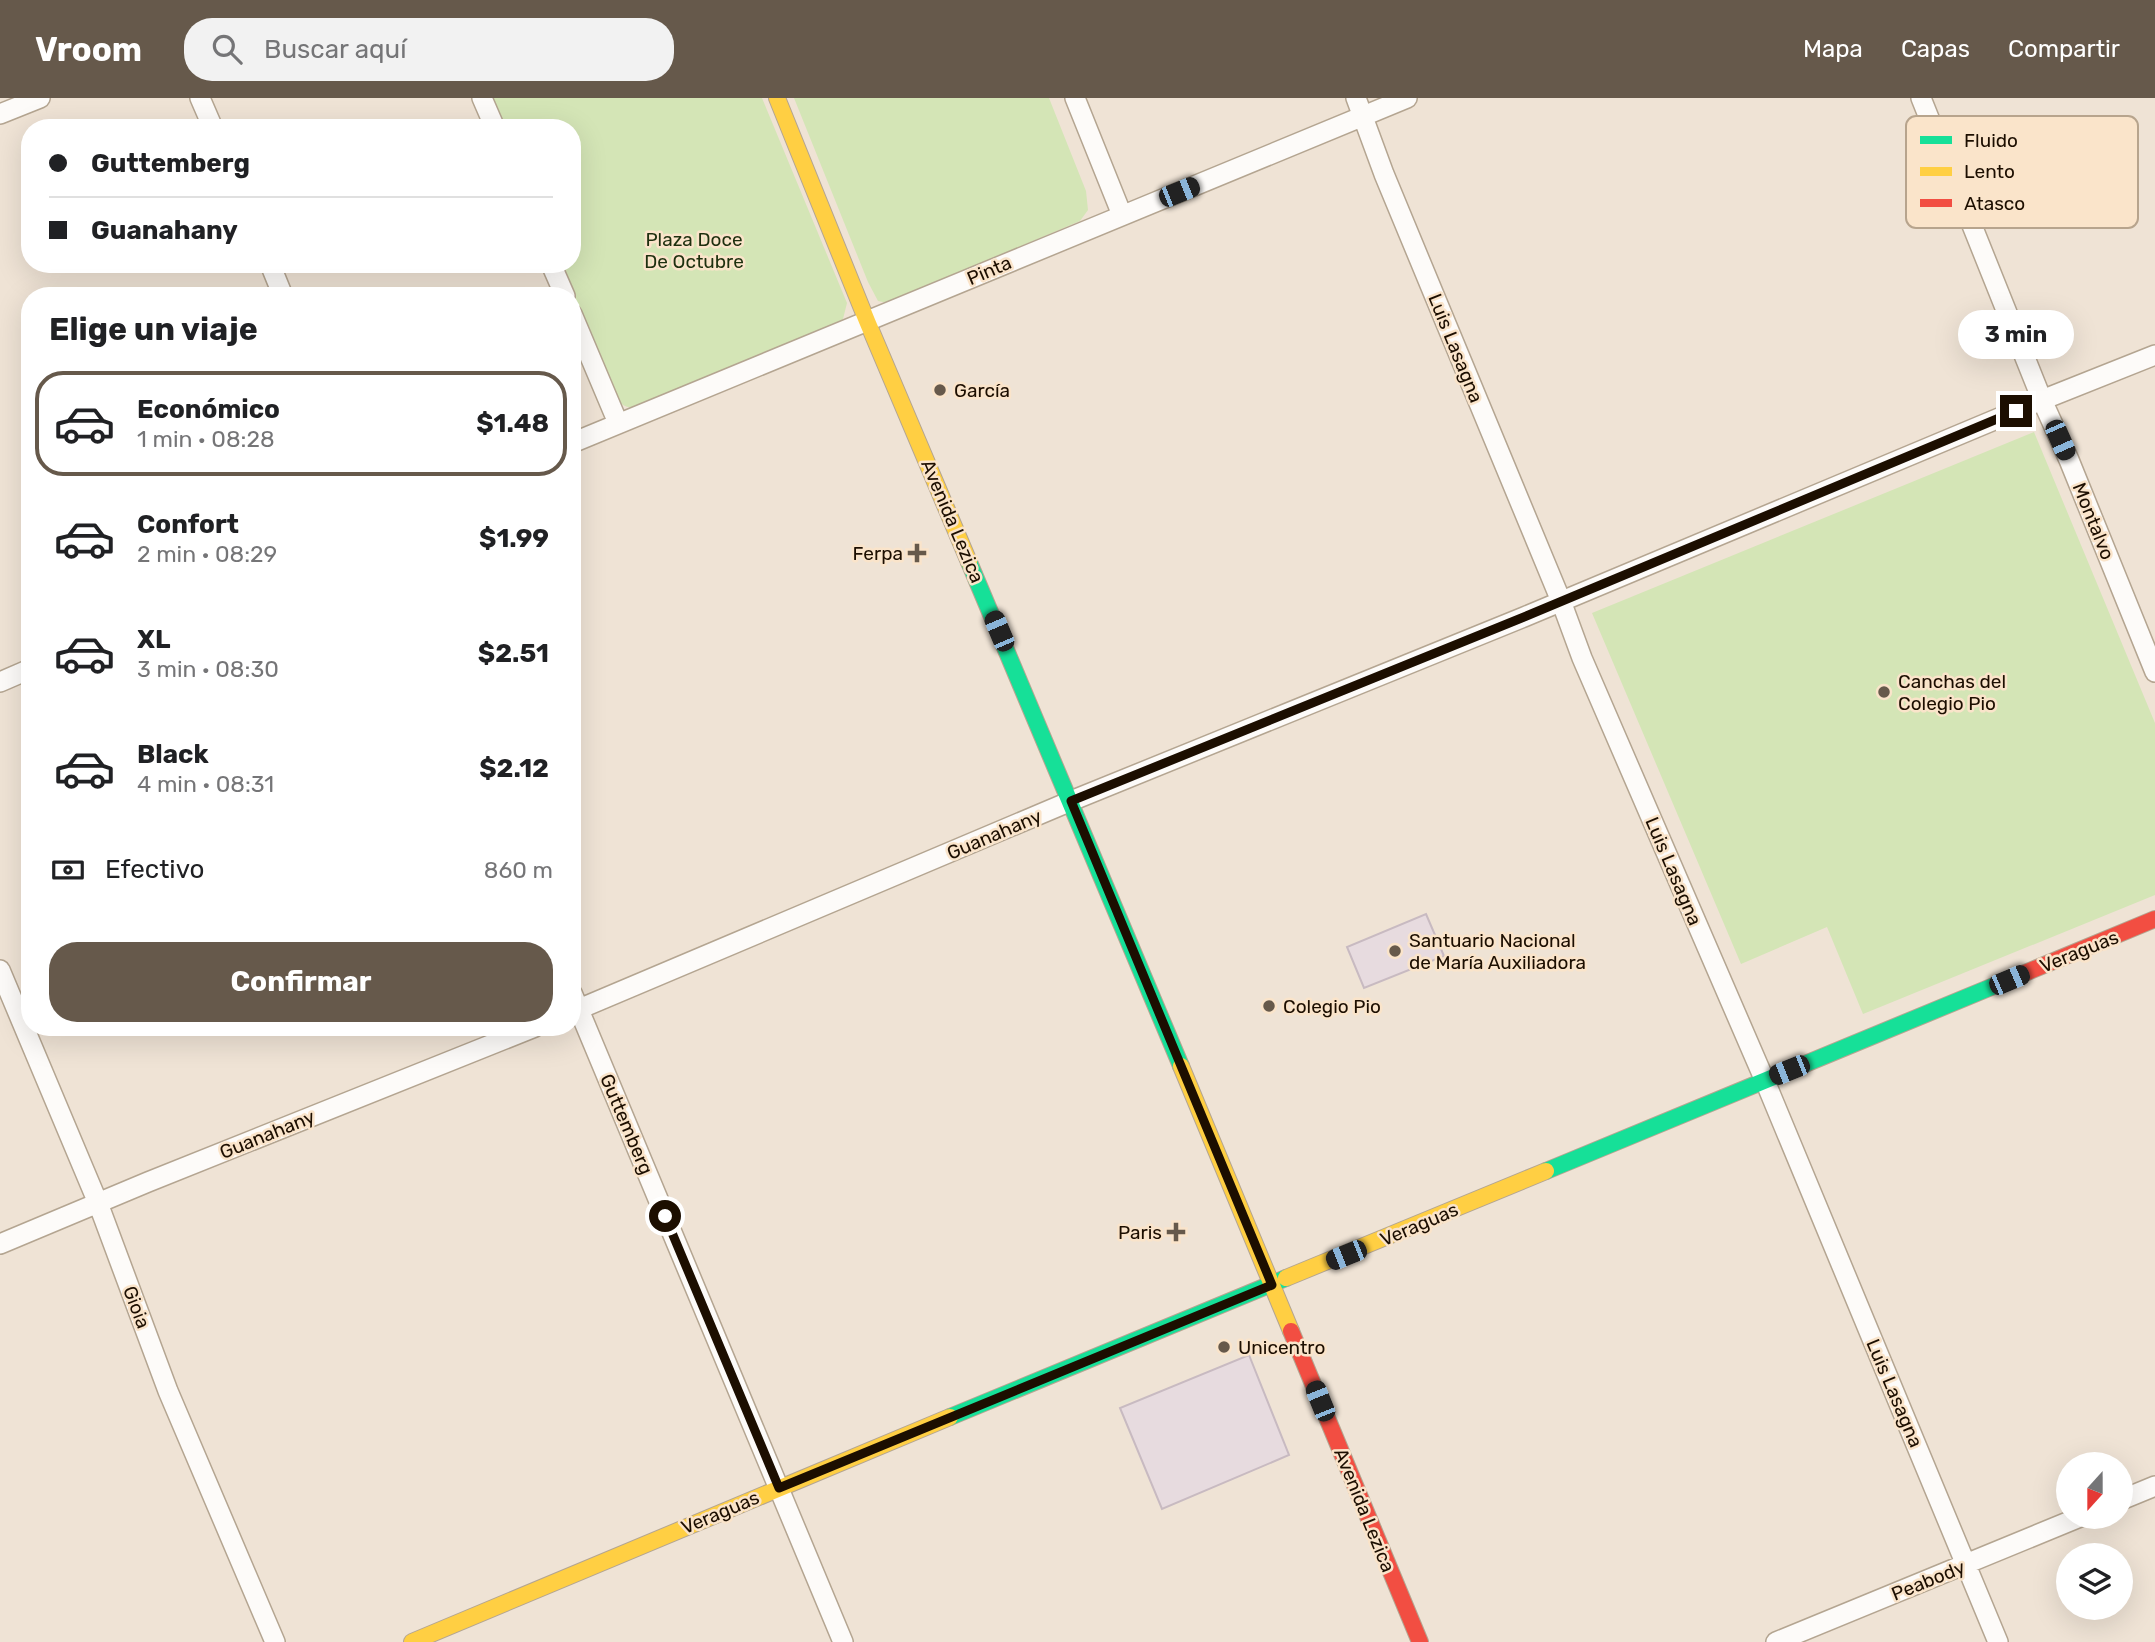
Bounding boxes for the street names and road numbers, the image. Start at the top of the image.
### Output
street label: Pinta [963,251,1015,290]
street label: Luis Lasagna [1423,290,1488,406]
street label: Avenida Lezica [916,456,989,586]
street label: Montalvo [2068,479,2119,563]
street label: Guanahany [943,804,1045,865]
street label: Luis Lasagna [1640,814,1707,929]
street label: Veraguas [2037,925,2122,978]
street label: Guttemberg [595,1070,658,1178]
street label: Guanahany [216,1105,318,1164]
street label: Veraguas [1377,1198,1462,1251]
street label: Gioia [118,1283,155,1332]
street label: Luis Lasagna [1861,1336,1928,1451]
street label: Avenida Lezica [1329,1445,1400,1576]
street label: Veraguas [678,1486,763,1539]
street label: Peabody [1888,1555,1968,1606]

